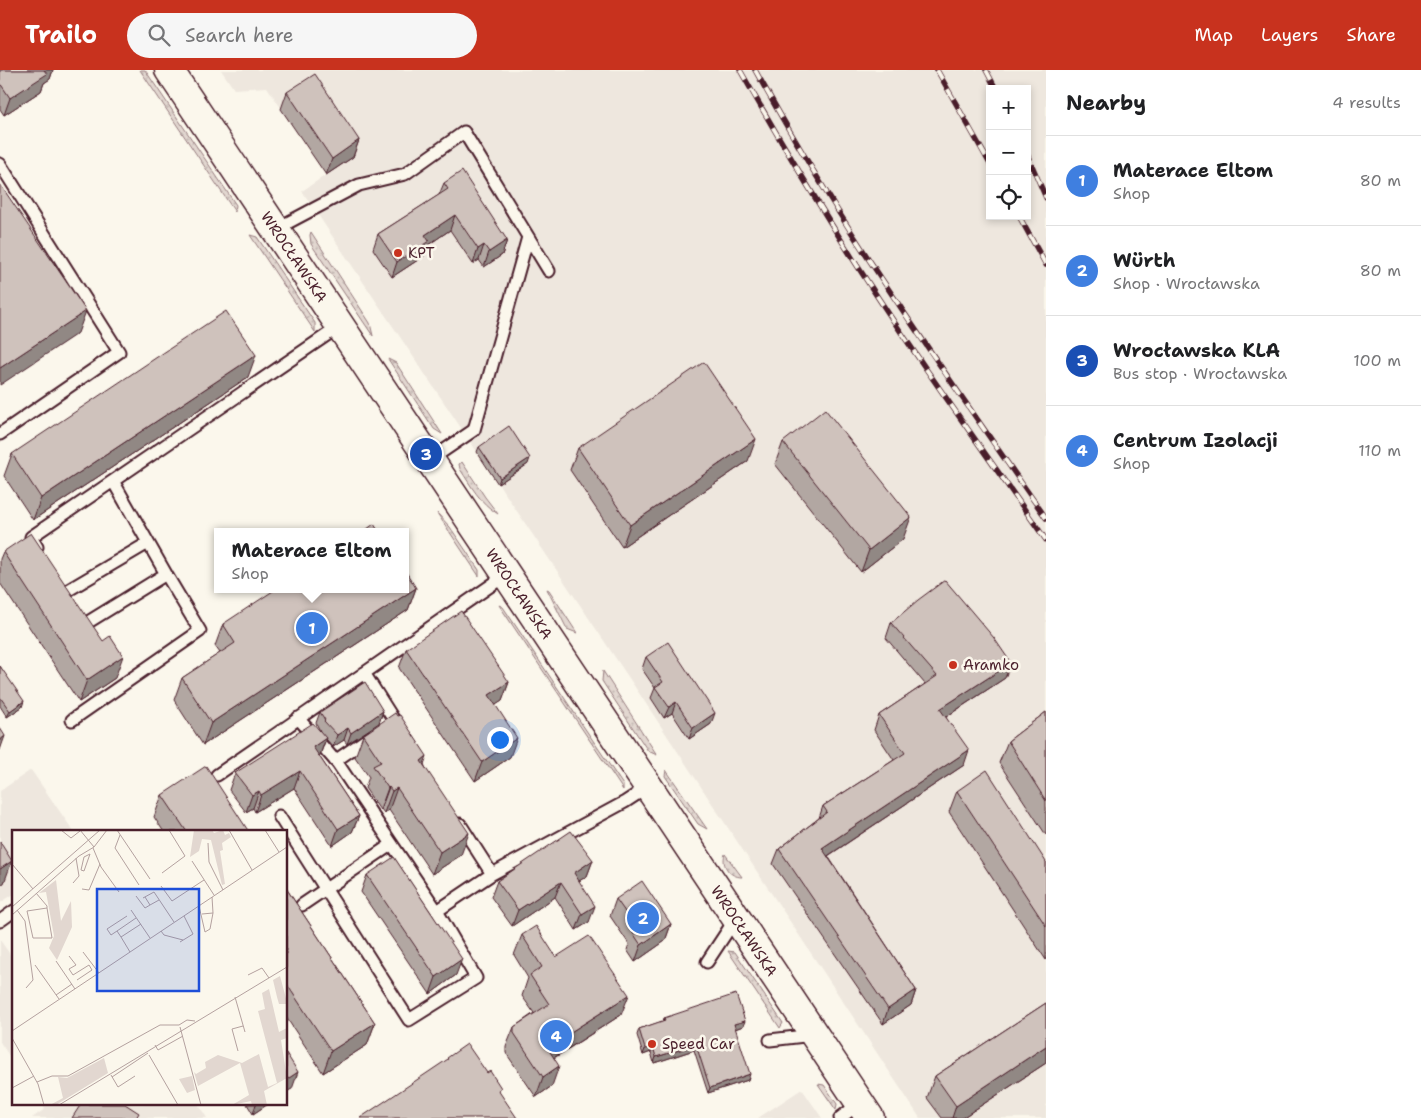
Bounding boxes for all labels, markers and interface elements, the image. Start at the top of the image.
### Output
search box [127,13,477,58]
text: Trailo [25,19,97,51]
icon: search [145,21,173,49]
text: Search here [185,23,294,48]
text: Map [1195,23,1233,47]
text: Layers [1261,23,1318,47]
text: Share [1346,23,1396,47]
map controls [986,85,1031,220]
button: + [986,85,1031,130]
text: Nearby [1066,89,1146,117]
text: 4 results [1332,92,1401,113]
button: − [986,130,1031,175]
text: Materace Eltom [1113,158,1273,183]
text: 1 [1078,170,1086,191]
text: 80 m [1360,170,1401,191]
button: locate [986,175,1031,220]
text: Shop [1113,183,1150,204]
street label: WROCŁAWSKA [256,208,332,307]
place label: KPT [408,243,435,263]
marker: KPT [392,247,404,259]
text: Würth [1113,248,1175,273]
text: 2 [1076,260,1088,281]
text: 80 m [1360,260,1401,281]
text: Shop · Wrocławska [1113,273,1260,294]
text: Wrocławska KLA [1113,338,1280,363]
text: 3 [1076,350,1088,371]
text: 100 m [1353,350,1401,371]
text: Bus stop · Wrocławska [1113,363,1287,384]
text: Centrum Izolacji [1113,428,1278,453]
pin: 3 [410,435,442,473]
text: 4 [1076,440,1088,461]
text: 110 m [1358,440,1401,461]
text: Shop [1113,453,1150,474]
popup [214,528,409,593]
text: Materace Eltom [231,538,392,563]
street label: WROCŁAWSKA [481,545,557,644]
text: Shop [231,563,269,584]
pin: 1 [296,609,328,647]
place label: Aramko [963,655,1019,675]
marker: Aramko [947,659,959,671]
your location [487,727,513,753]
inset map [12,830,288,1106]
street label: WROCŁAWSKA [706,882,782,981]
pin: 2 [627,899,659,937]
pin: 4 [540,1017,572,1055]
place label: Speed Car [662,1034,735,1054]
marker: Speed Car [646,1038,658,1050]

